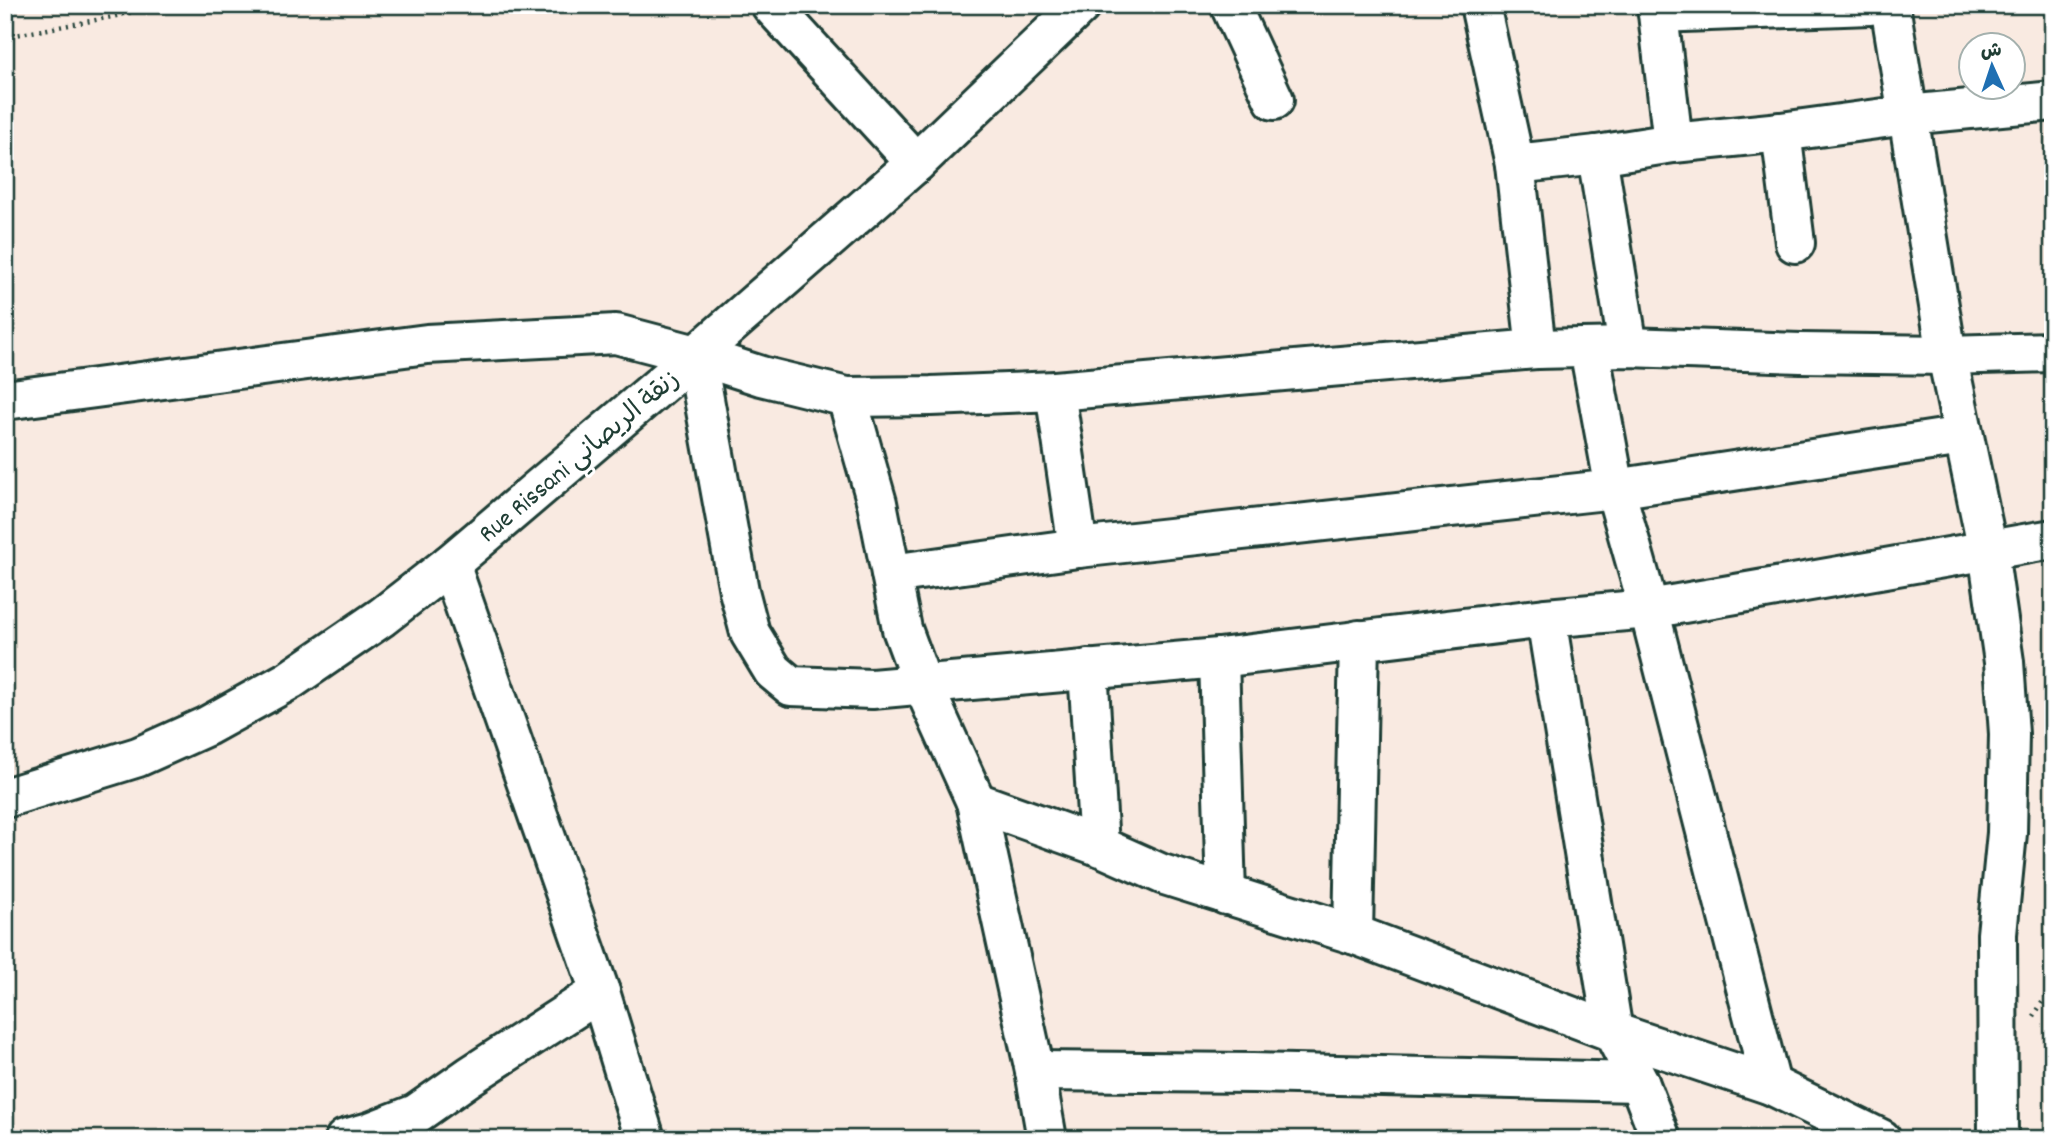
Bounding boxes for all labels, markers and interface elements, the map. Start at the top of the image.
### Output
north arrow [1956,32,2026,102]
text: ش [1980,38,2003,67]
street label: Rue Rissani زنقة الريصاني [472,362,689,554]

